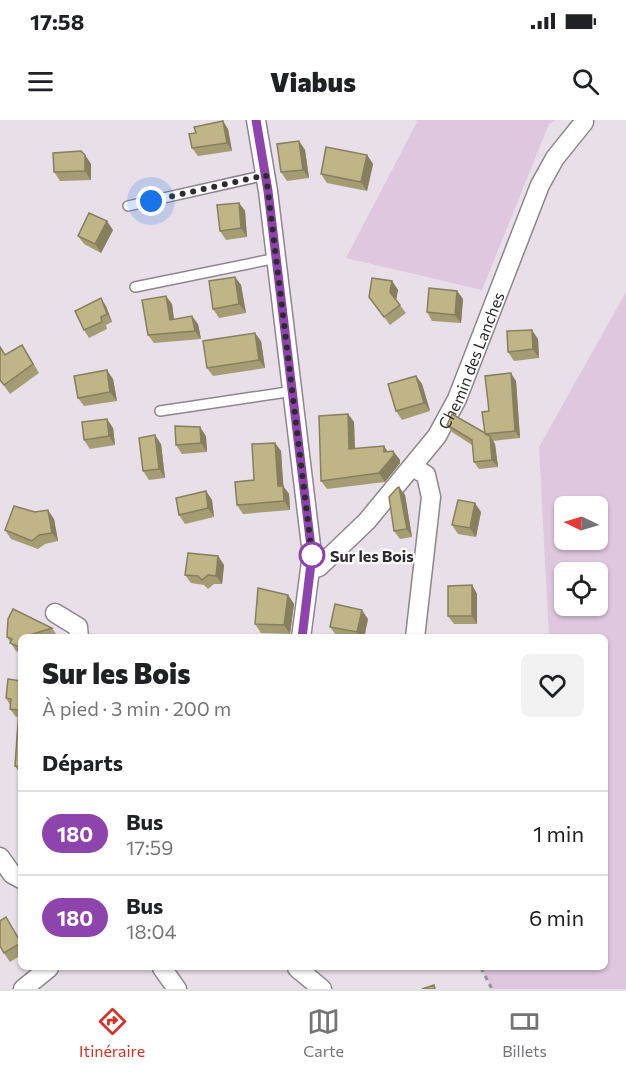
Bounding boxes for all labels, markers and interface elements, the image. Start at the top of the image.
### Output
text: 17:58 [30,8,84,35]
icon: menu [24,65,57,98]
text: Viabus [270,65,356,98]
icon: search [569,65,602,98]
your location [136,186,166,216]
street label: Chemin des Lanches [433,289,507,432]
north arrow [554,496,608,550]
map controls [554,496,608,616]
marker: Sur les Bois [299,542,325,568]
place label: Sur les Bois [330,546,414,565]
button: locate [554,562,608,616]
button: heart [521,654,584,717]
text: Sur les Bois [42,656,190,690]
text: À pied · 3 min · 200 m [42,696,231,720]
text: Départs [42,749,123,776]
text: Bus [126,808,163,835]
text: 1 min [533,820,584,847]
text: 180 [57,821,93,846]
text: 17:59 [126,835,173,859]
text: Bus [126,892,163,919]
text: 6 min [529,904,584,931]
text: 180 [57,905,93,930]
text: 18:04 [126,919,176,943]
tab: Itinéraire [79,1005,145,1060]
tab: Carte [303,1005,344,1060]
tab: Billets [502,1005,547,1060]

